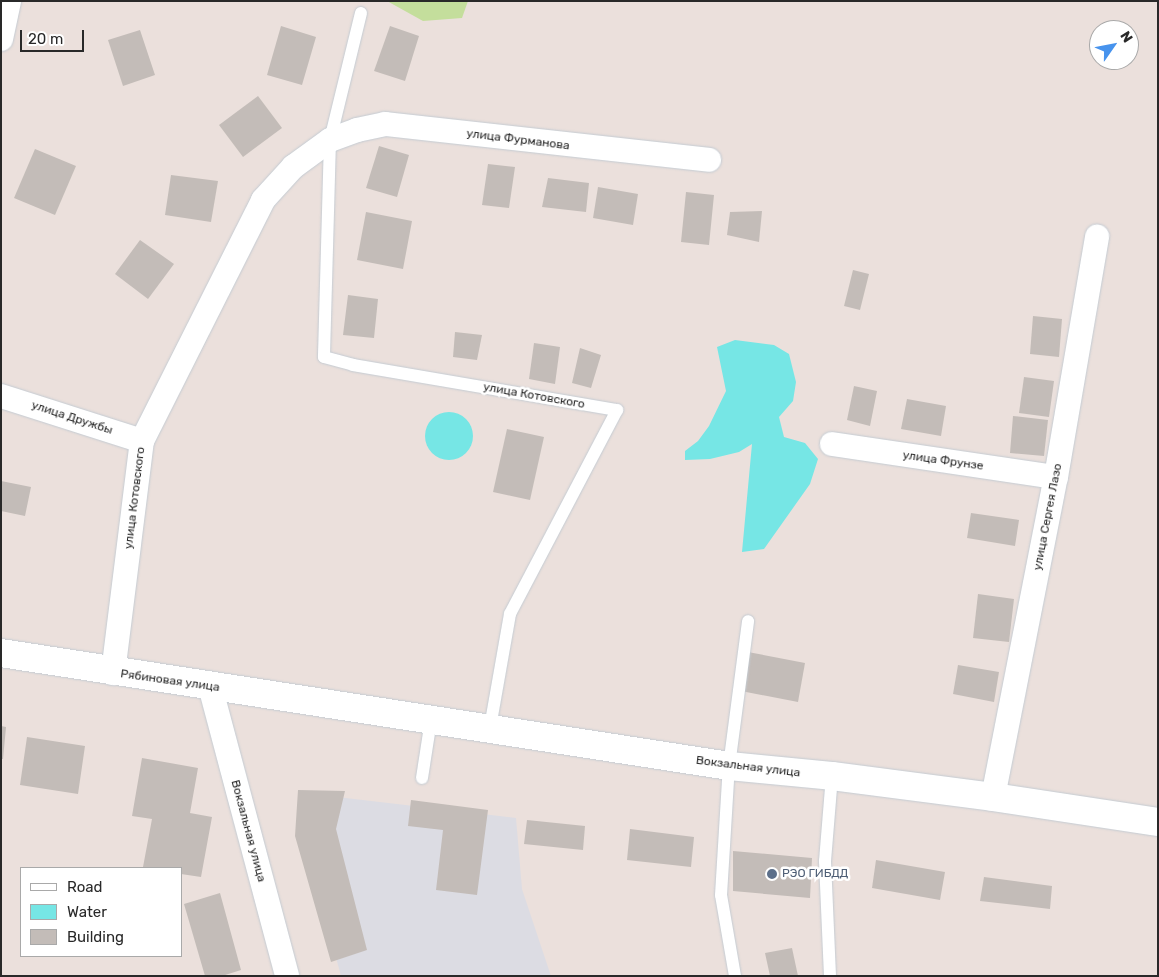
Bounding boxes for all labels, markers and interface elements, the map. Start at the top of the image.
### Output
scale bar [22,20,86,52]
north arrow [1089,20,1139,70]
text: N [1116,28,1136,46]
text: 20 m [28,30,63,48]
street label: улица Фурманова [466,127,570,153]
street label: улица Котовского [482,380,586,412]
street label: улица Дружбы [30,398,114,438]
street label: улица Котовского [122,446,148,550]
street label: улица Фрунзе [902,448,984,474]
street label: улица Сергея Лазо [1031,462,1065,572]
street label: Рябиновая улица [119,667,221,695]
street label: Вокзальная улица [695,753,801,781]
street label: Вокзальная улица [227,778,269,884]
legend [20,867,182,957]
place label: РЭО ГИБДД [782,867,848,881]
marker: РЭО ГИБДД [766,868,778,880]
text: Road [67,878,103,896]
text: Water [67,903,107,921]
text: Building [67,928,124,946]

